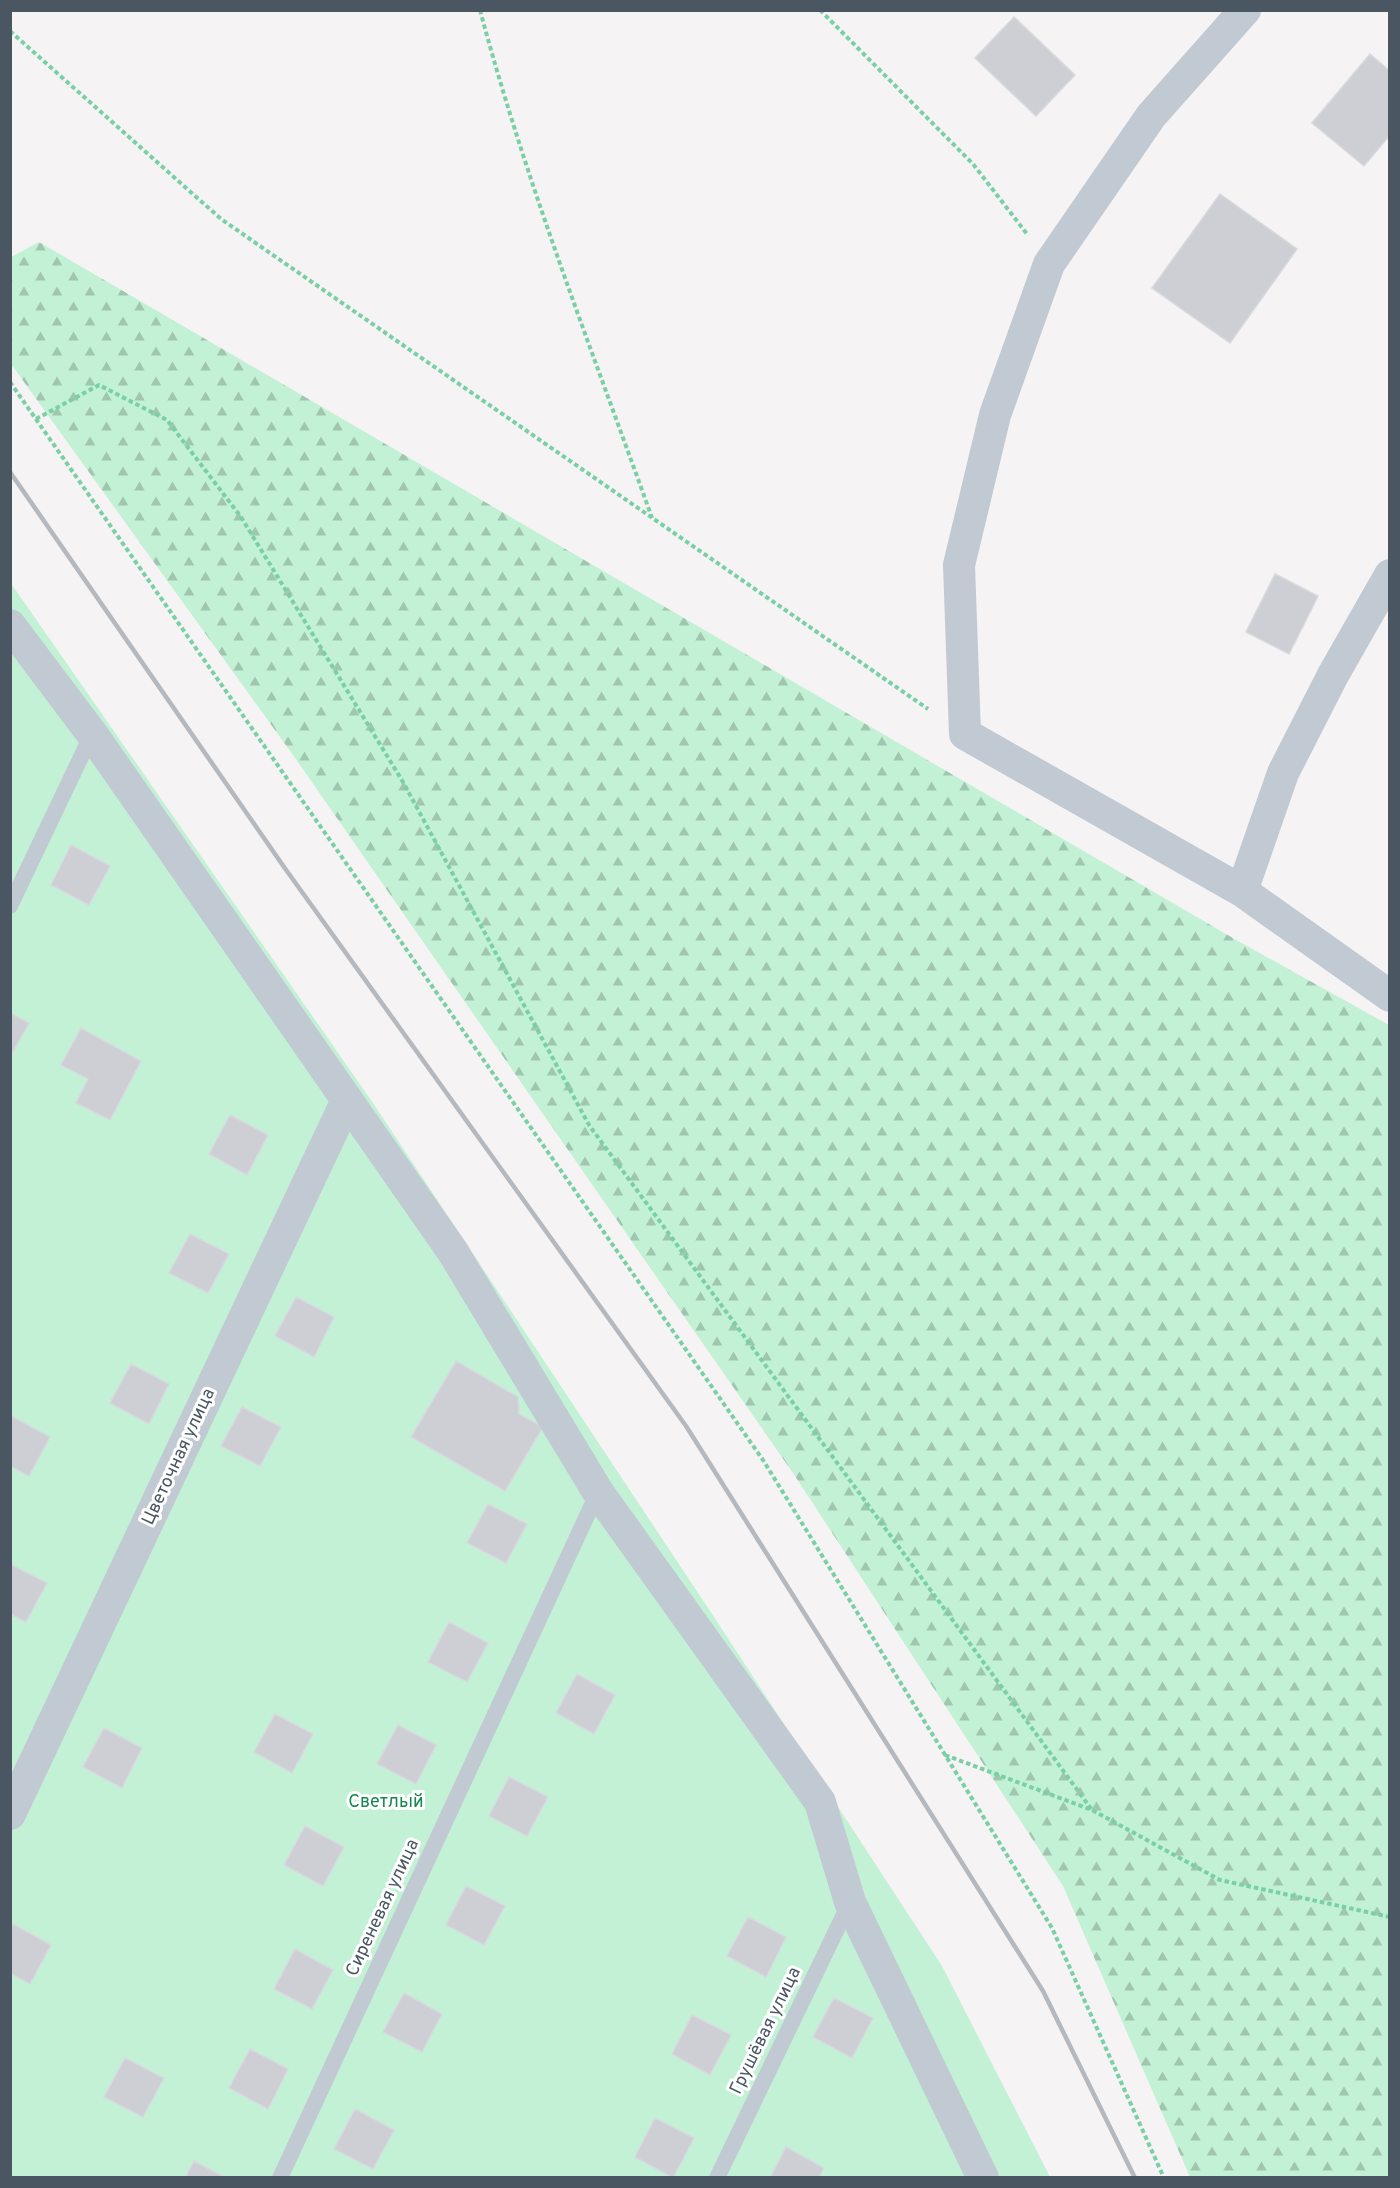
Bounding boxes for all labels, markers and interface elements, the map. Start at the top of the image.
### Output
street label: Цветочная улица [137,1385,221,1529]
park label: Светлый [348,1791,424,1814]
street label: Сиреневая улица [341,1836,425,1980]
street label: Грушёвая улица [725,1964,807,2098]

